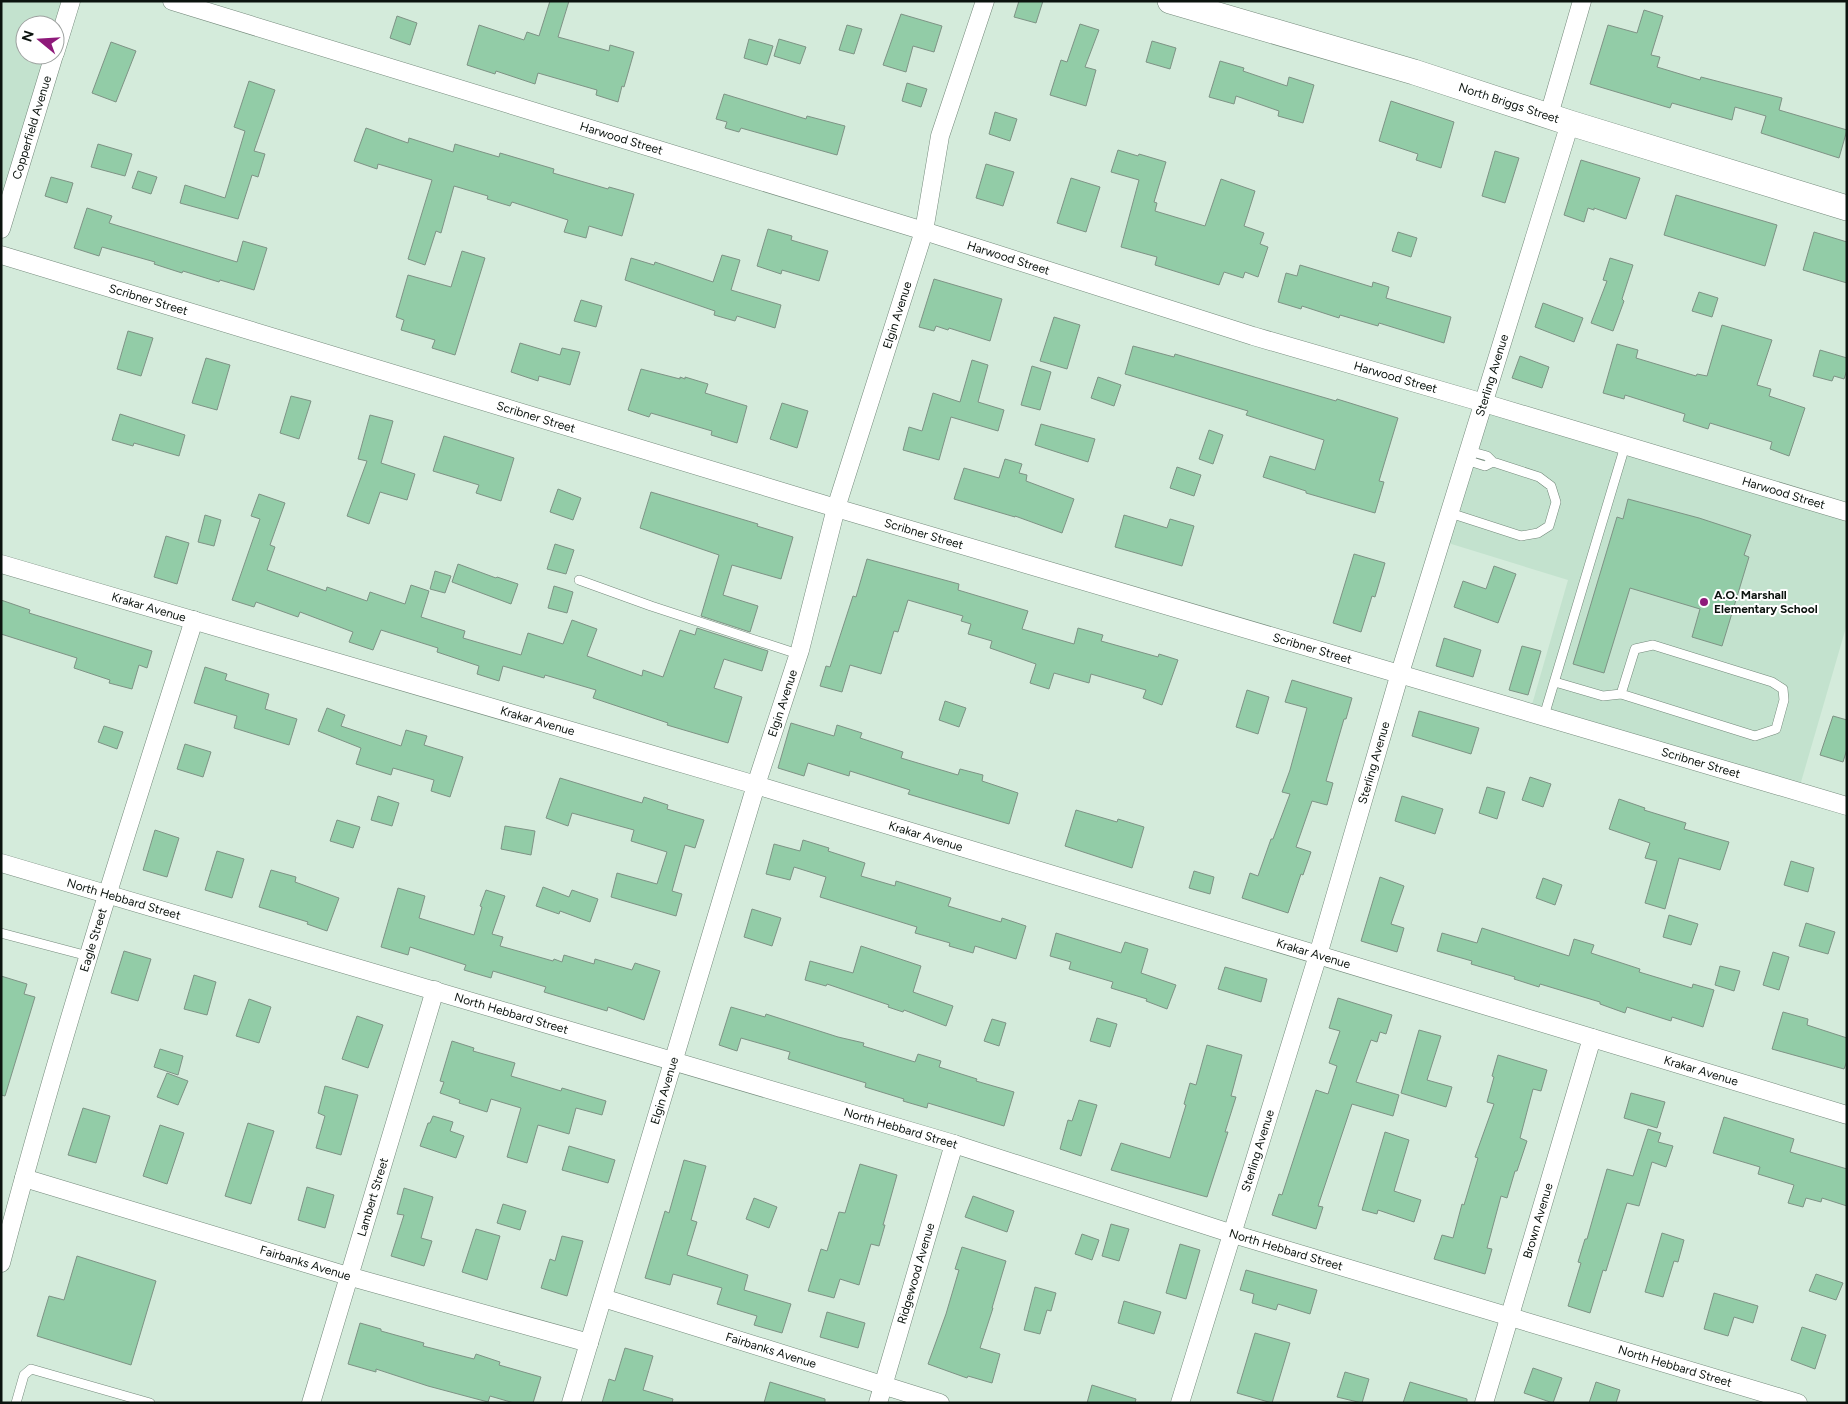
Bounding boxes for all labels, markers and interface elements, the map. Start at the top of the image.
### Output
north arrow [15,15,65,65]
text: N [18,28,38,44]
street label: Copperfield Avenue [10,74,54,181]
street label: North Briggs Street [1457,80,1561,126]
street label: Harwood Street [578,119,665,158]
street label: Harwood Street [965,238,1052,278]
street label: Elgin Avenue [880,279,915,351]
street label: Scribner Street [107,281,190,318]
street label: Sterling Avenue [1473,332,1511,418]
street label: Harwood Street [1352,359,1439,396]
street label: Scribner Street [495,399,578,436]
street label: Harwood Street [1740,474,1827,512]
street label: Scribner Street [883,516,965,552]
place label: A.O. Marshall Elementary School [1714,588,1818,616]
street label: Krakar Avenue [110,590,188,625]
marker: A.O. Marshall Elementary School [1698,596,1710,608]
street label: Scribner Street [1271,630,1354,667]
street label: Elgin Avenue [765,668,800,739]
street label: Krakar Avenue [499,704,577,739]
street label: Sterling Avenue [1355,719,1393,806]
street label: Scribner Street [1660,745,1742,781]
street label: Krakar Avenue [887,818,965,854]
street label: North Hebbard Street [65,876,183,923]
street label: Eagle Street [77,906,110,974]
street label: Krakar Avenue [1275,936,1353,972]
street label: North Hebbard Street [453,990,570,1037]
street label: Krakar Avenue [1662,1053,1740,1089]
street label: Elgin Avenue [648,1055,681,1126]
street label: North Hebbard Street [842,1105,960,1152]
street label: Sterling Avenue [1238,1107,1277,1194]
street label: Lambert Street [354,1156,391,1238]
street label: Brown Avenue [1520,1181,1556,1260]
street label: Ridgewood Avenue [895,1221,938,1326]
street label: North Hebbard Street [1227,1226,1345,1274]
street label: Fairbanks Avenue [258,1243,353,1284]
street label: Fairbanks Avenue [724,1330,819,1371]
street label: North Hebbard Street [1616,1343,1734,1390]

